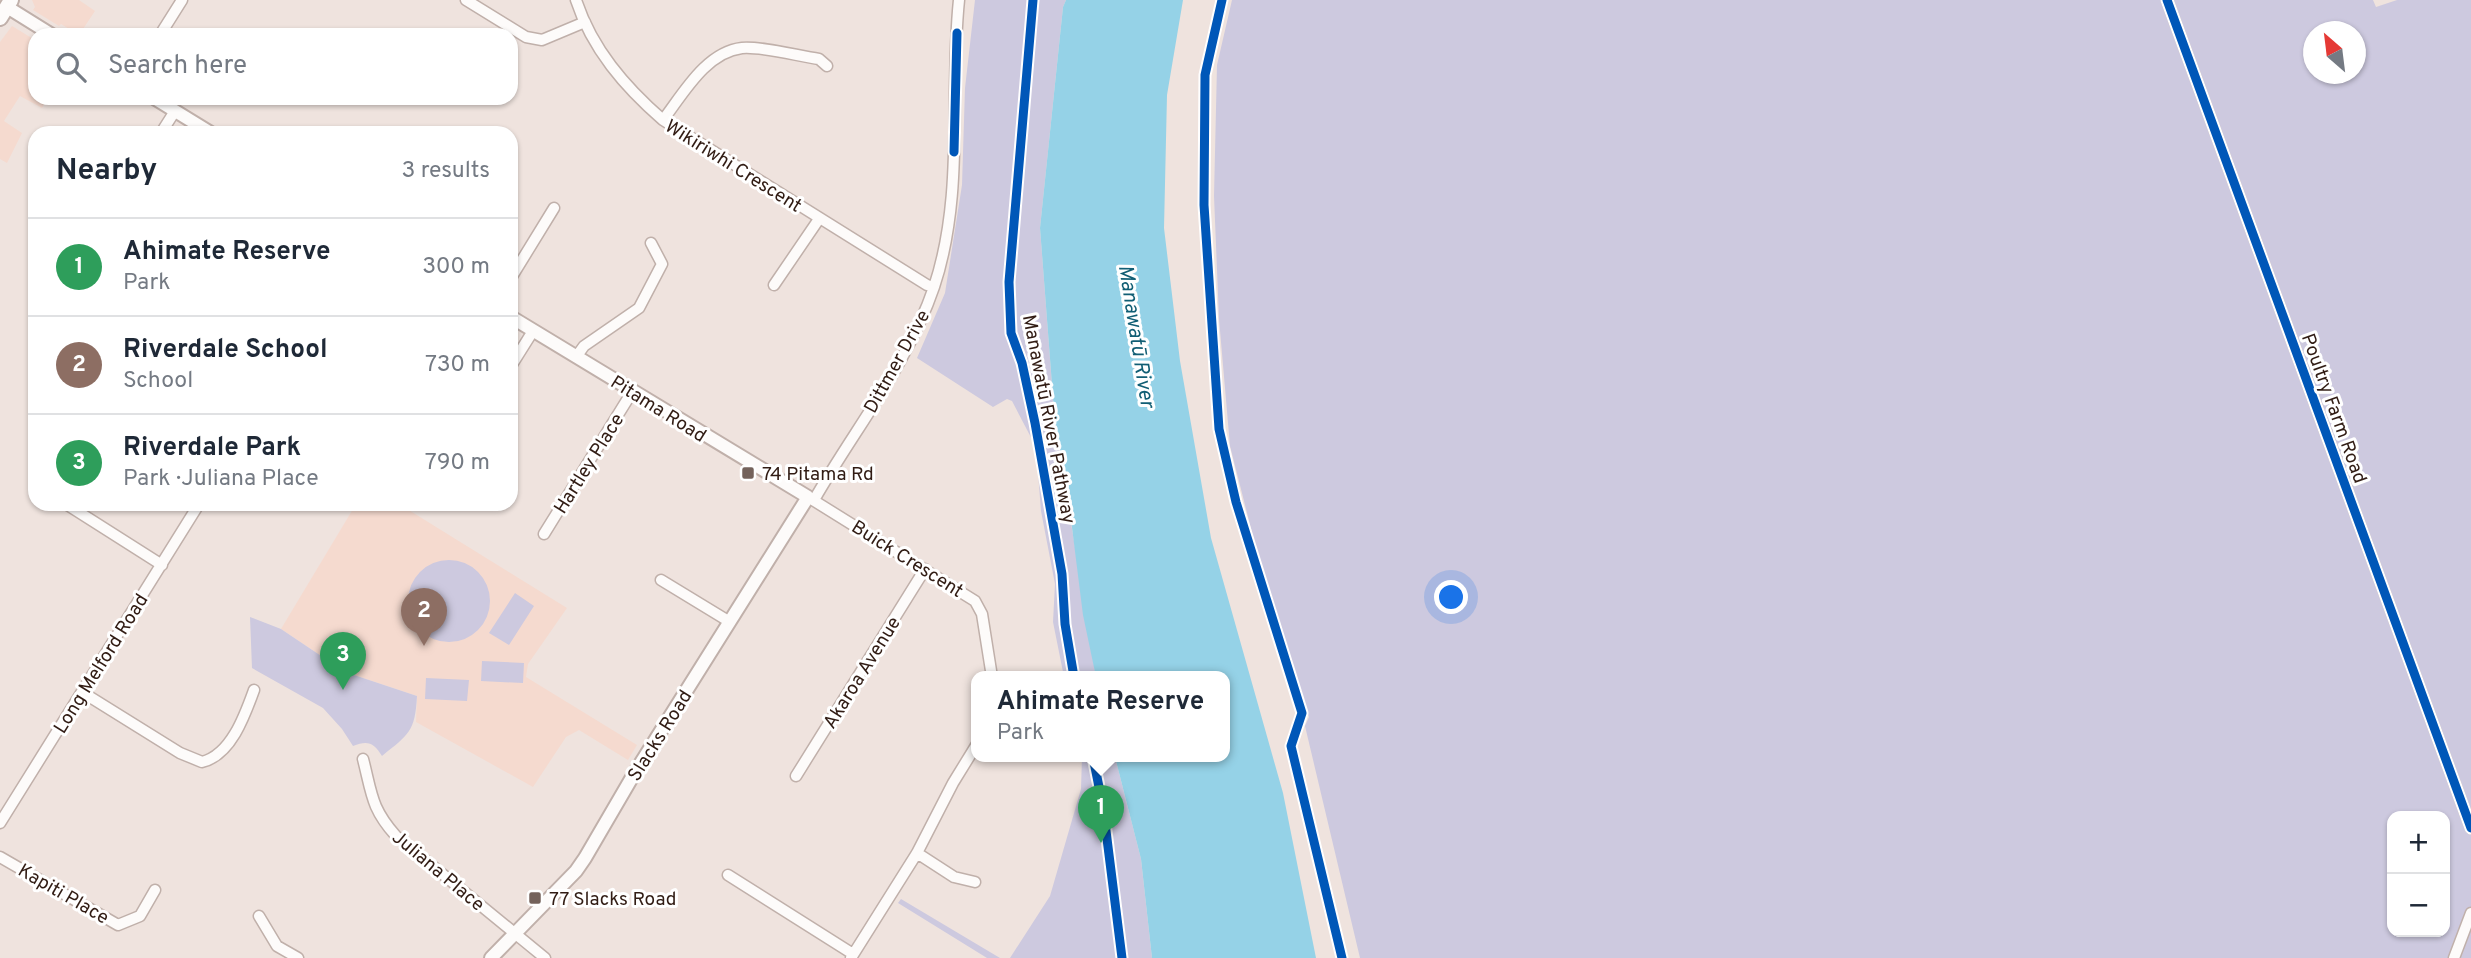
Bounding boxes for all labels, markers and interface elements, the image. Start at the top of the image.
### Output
north arrow [2303,21,2366,84]
search box [28,28,518,105]
icon: search [52,48,90,86]
text: Search here [108,50,247,83]
street label: Wikiriwhi Crescent [660,115,806,218]
text: Nearby [56,153,157,190]
text: 3 results [401,157,490,186]
text: Ahimate Reserve [123,236,331,269]
text: 1 [74,253,84,282]
text: 300 m [422,253,490,282]
water label: Manawatū River [1111,263,1160,412]
text: Park [123,269,170,298]
street label: Dittmer Drive [859,306,936,418]
street label: Manawatū River Pathway [1016,313,1080,526]
street label: Poultry Farm Road [2295,330,2371,487]
text: Riverdale School [123,334,327,367]
text: 2 [72,351,86,380]
text: 730 m [425,351,490,380]
text: School [123,367,193,396]
street label: Pitama Road [606,371,710,449]
street label: Hartley Place [549,409,630,519]
text: Riverdale Park [123,432,301,465]
text: 3 [72,449,86,478]
text: 790 m [425,449,490,478]
place label: 74 Pitama Rd [762,463,874,487]
text: Park · Juliana Place [123,465,319,494]
marker: 74 Pitama Rd [740,465,756,481]
street label: Buick Crescent [846,516,967,604]
your location [1434,580,1468,614]
pin: 2 [401,588,447,646]
street label: Long Melford Road [49,590,154,738]
street label: Akaroa Avenue [819,613,907,734]
pin: 3 [320,632,366,690]
popup [971,671,1230,762]
street label: Slacks Road [623,686,698,786]
text: Ahimate Reserve [997,686,1204,719]
text: Park [997,719,1044,748]
pin: 1 [1078,785,1124,843]
map controls [2387,811,2450,937]
button: + [2387,811,2450,874]
street label: Juliana Place [387,826,489,917]
street label: Kapiti Place [13,859,113,930]
button: − [2387,874,2450,937]
place label: 77 Slacks Road [549,888,676,912]
marker: 77 Slacks Road [527,890,543,906]

